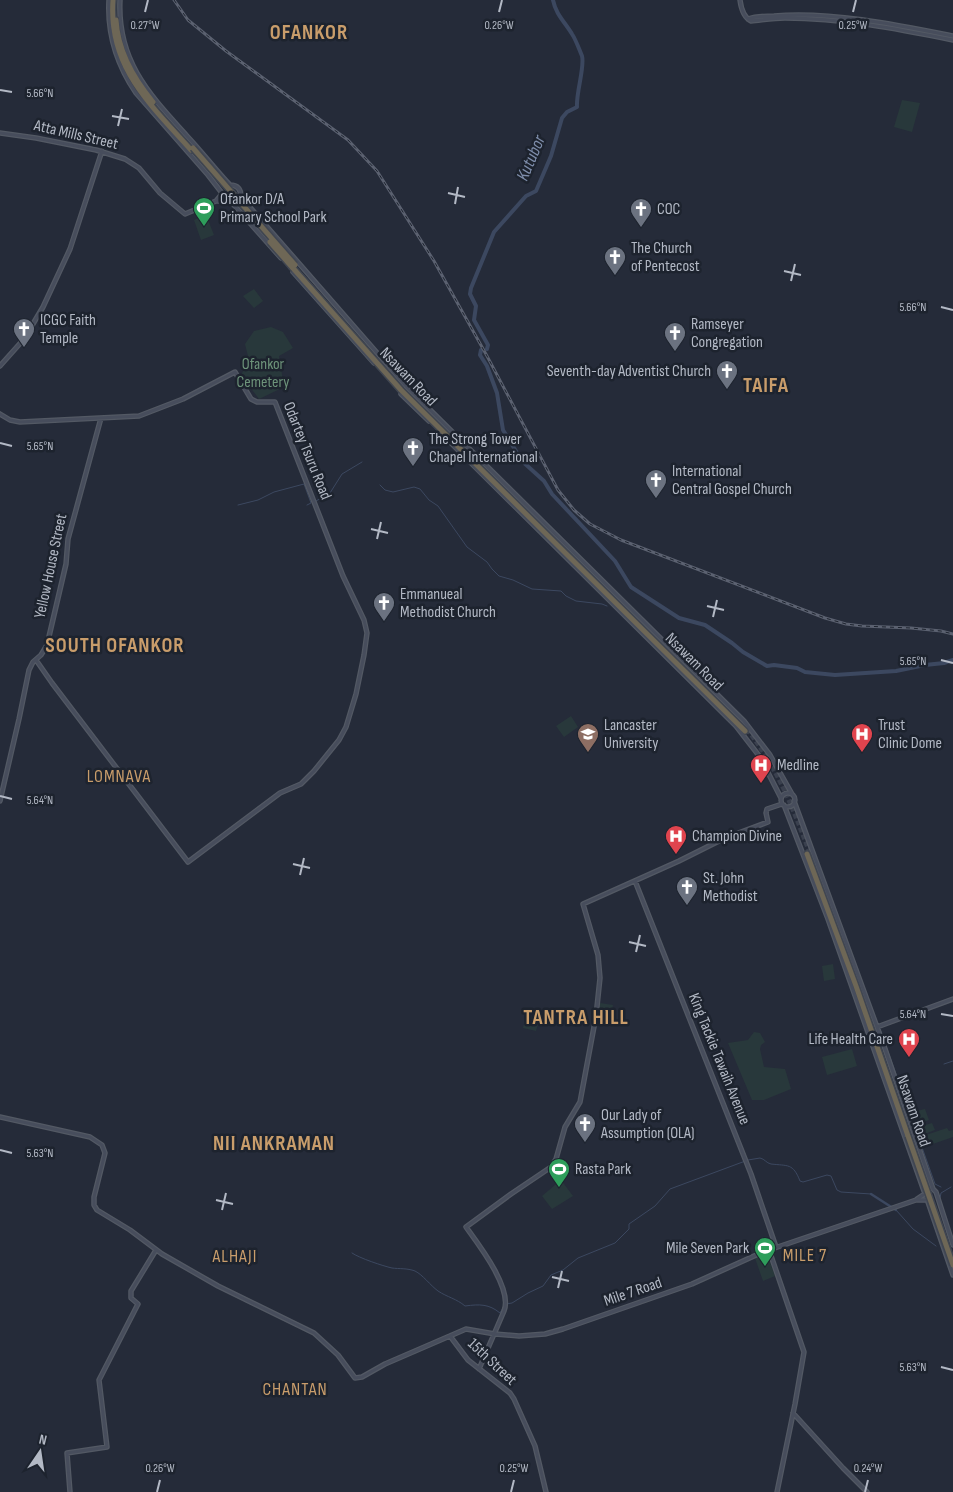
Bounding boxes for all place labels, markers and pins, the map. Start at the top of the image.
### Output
place label: Ofankor D/A Primary School Park [220,190,327,227]
sports icon: Ofankor D/A Primary School Park [192,196,216,227]
church icon: COC [629,197,653,228]
place label: COC [657,200,681,219]
place label: The Church of Pentecost [631,239,700,276]
church icon: The Church of Pentecost [603,245,627,276]
place label: ICGC Faith Temple [40,311,96,348]
place label: Ramseyer Congregation [691,315,763,352]
church icon: ICGC Faith Temple [12,317,36,348]
church icon: Ramseyer Congregation [663,321,687,352]
church icon: Seventh-day Adventist Church [715,359,739,390]
place label: Seventh-day Adventist Church [547,362,711,381]
place label: The Strong Tower Chapel International [429,430,538,467]
church icon: The Strong Tower Chapel International [401,436,425,467]
place label: International Central Gospel Church [672,462,792,499]
church icon: International Central Gospel Church [644,468,668,499]
place label: Emmanueal Methodist Church [400,585,496,622]
church icon: Emmanueal Methodist Church [372,591,396,622]
place label: Lancaster University [604,716,658,753]
place label: Trust Clinic Dome [878,716,942,753]
school or university icon: Lancaster University [576,722,600,753]
hospital icon: Trust Clinic Dome [850,722,874,753]
hospital icon: Medline [749,753,773,784]
place label: Medline [777,756,819,775]
hospital icon: Champion Divine [664,824,688,855]
place label: Champion Divine [692,827,782,846]
place label: St. John Methodist [703,869,758,906]
church icon: St. John Methodist [675,875,699,906]
hospital icon: Life Health Care [897,1027,921,1058]
place label: Life Health Care [808,1030,893,1049]
place label: Our Lady of Assumption (OLA) [600,1106,694,1143]
church icon: Our Lady of Assumption (OLA) [573,1112,597,1143]
sports icon: Rasta Park [547,1157,571,1188]
place label: Rasta Park [575,1160,631,1179]
sports icon: Mile Seven Park [753,1236,777,1267]
place label: Mile Seven Park [666,1239,749,1258]

